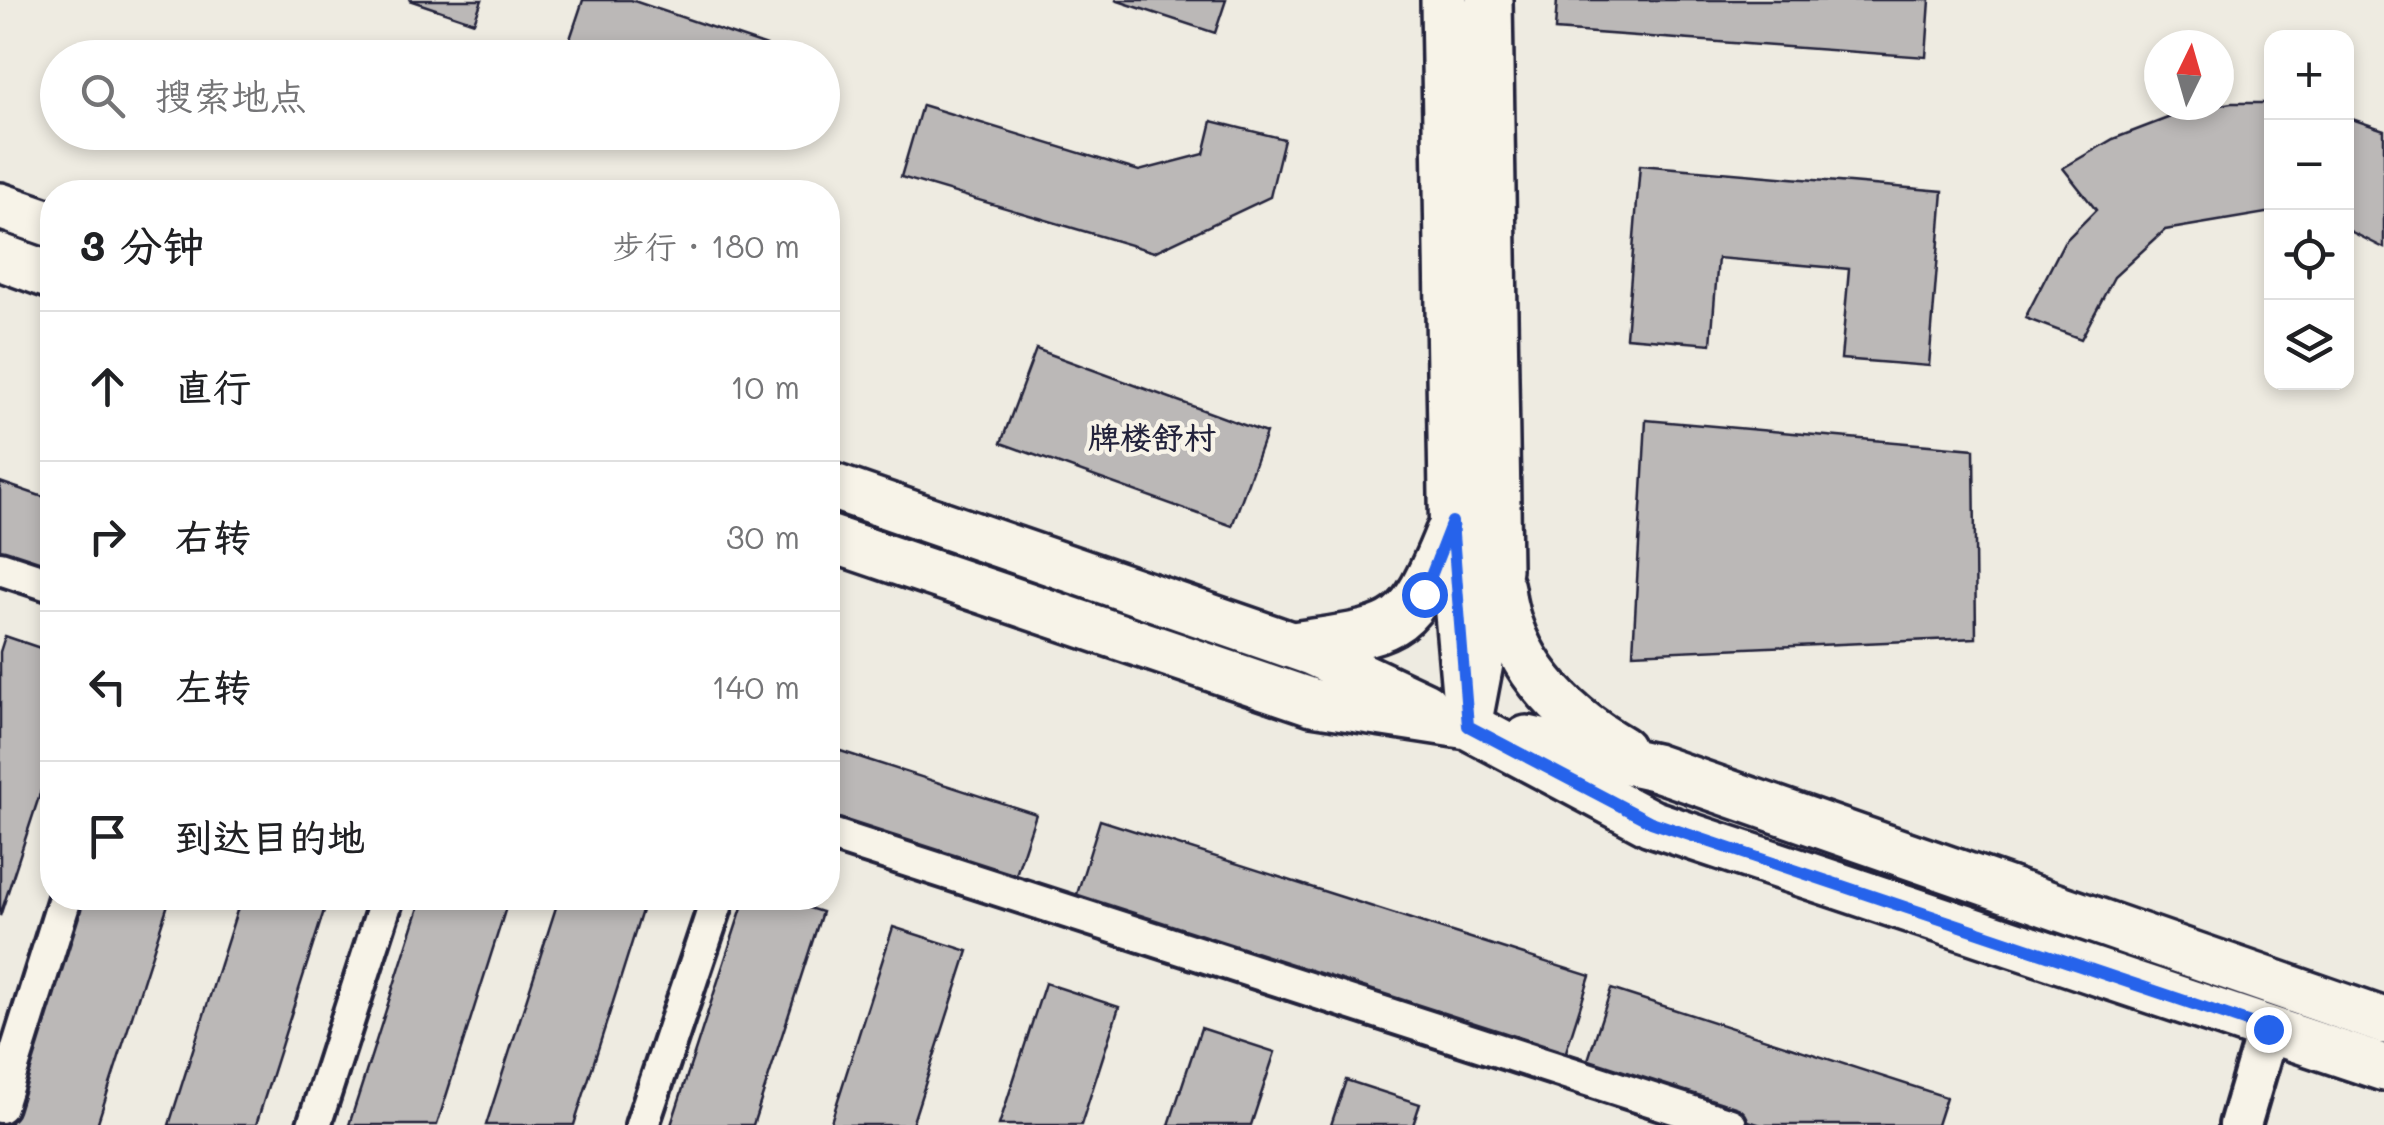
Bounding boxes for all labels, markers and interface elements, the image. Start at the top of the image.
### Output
north arrow [2144,30,2234,120]
map controls [2264,30,2354,390]
button: + [2264,30,2354,120]
search box [40,40,840,150]
icon: search [75,68,130,123]
text: 搜索地点 [155,70,307,120]
button: − [2264,120,2354,210]
button: locate [2264,210,2354,300]
text: 3 分钟 [80,217,204,272]
text: 步行 · 180 m [612,224,800,266]
button: layers [2264,300,2354,390]
icon: ahead [80,359,135,414]
text: 直行 [175,361,251,411]
text: 10 m [730,365,800,407]
district label: 牌楼舒村 [1088,415,1216,457]
icon: right [80,509,135,564]
text: 右转 [175,511,251,561]
text: 30 m [726,515,800,557]
route start [1402,572,1448,618]
icon: left [80,659,135,714]
text: 左转 [175,661,251,711]
text: 140 m [711,665,800,707]
icon: arrive [80,809,135,864]
text: 到达目的地 [175,811,365,861]
route end [2246,1007,2292,1053]

